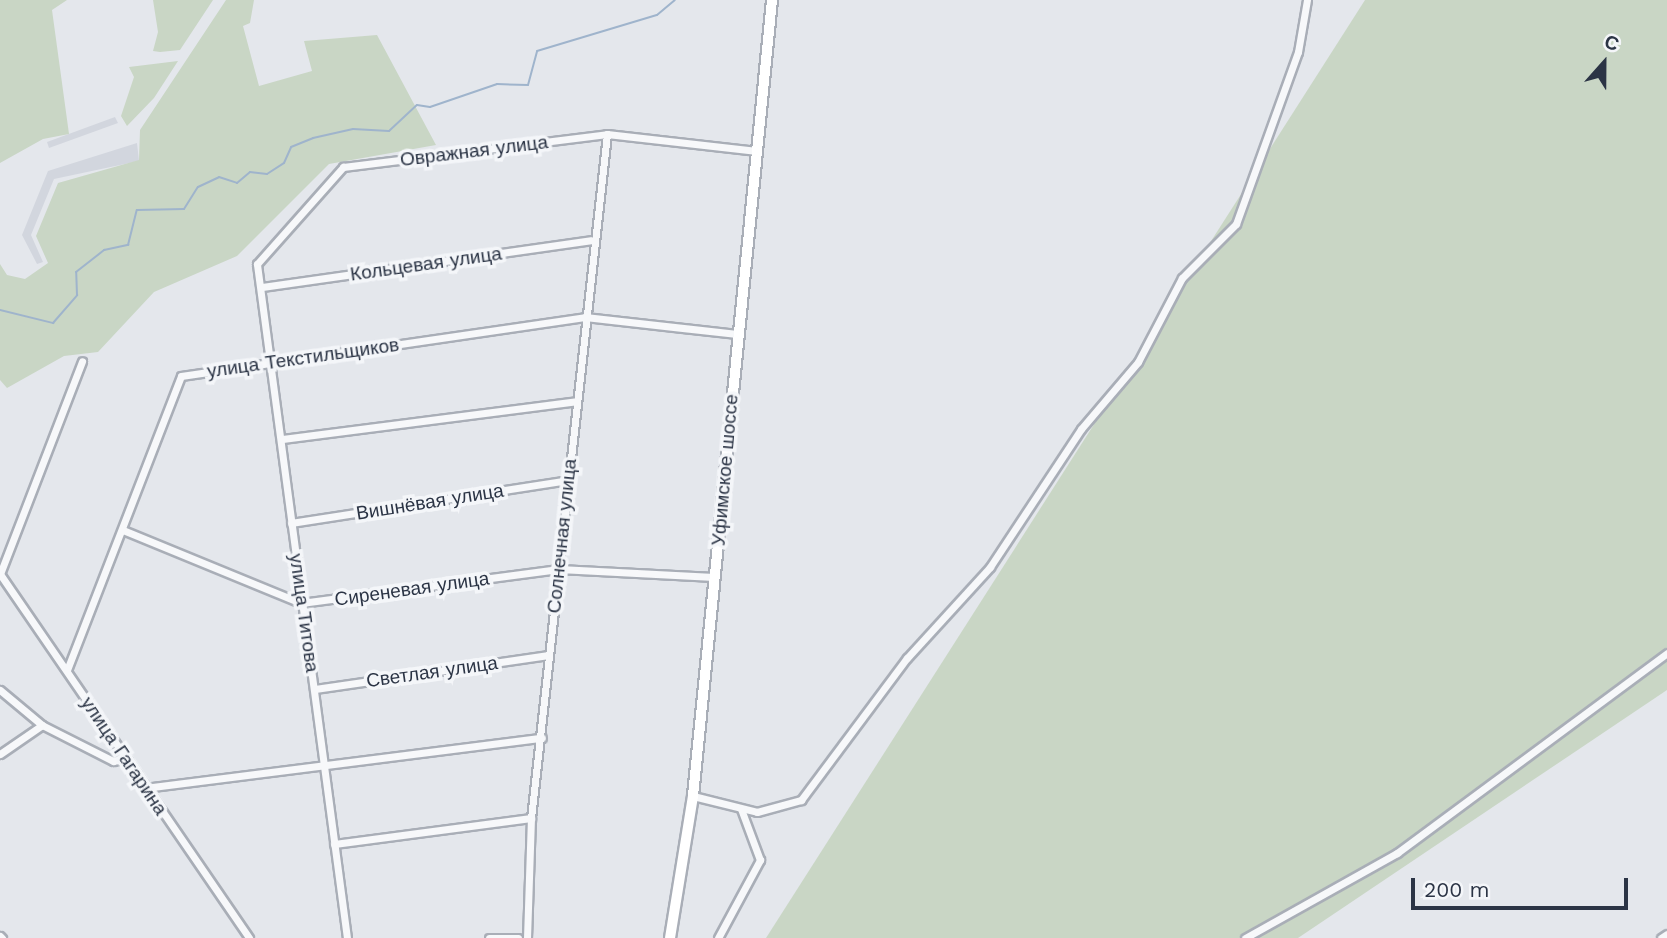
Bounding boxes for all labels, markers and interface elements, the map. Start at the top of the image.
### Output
north arrow [1569,28,1639,98]
text: С [1601,30,1622,56]
street label: Овражная улица [399,131,549,171]
street label: Кольцевая улица [349,242,503,286]
street label: улица Текстильщиков [206,333,400,383]
street label: Уфимское шоссе [707,393,743,547]
street label: Солнечная улица [543,458,581,614]
street label: Вишнёвая улица [355,479,505,525]
street label: улица Титова [284,552,324,674]
street label: Сиреневая улица [333,567,491,611]
street label: Светлая улица [365,651,499,693]
street label: улица Гагарина [76,692,172,820]
scale bar [1415,864,1632,908]
text: 200 m [1424,877,1490,902]

